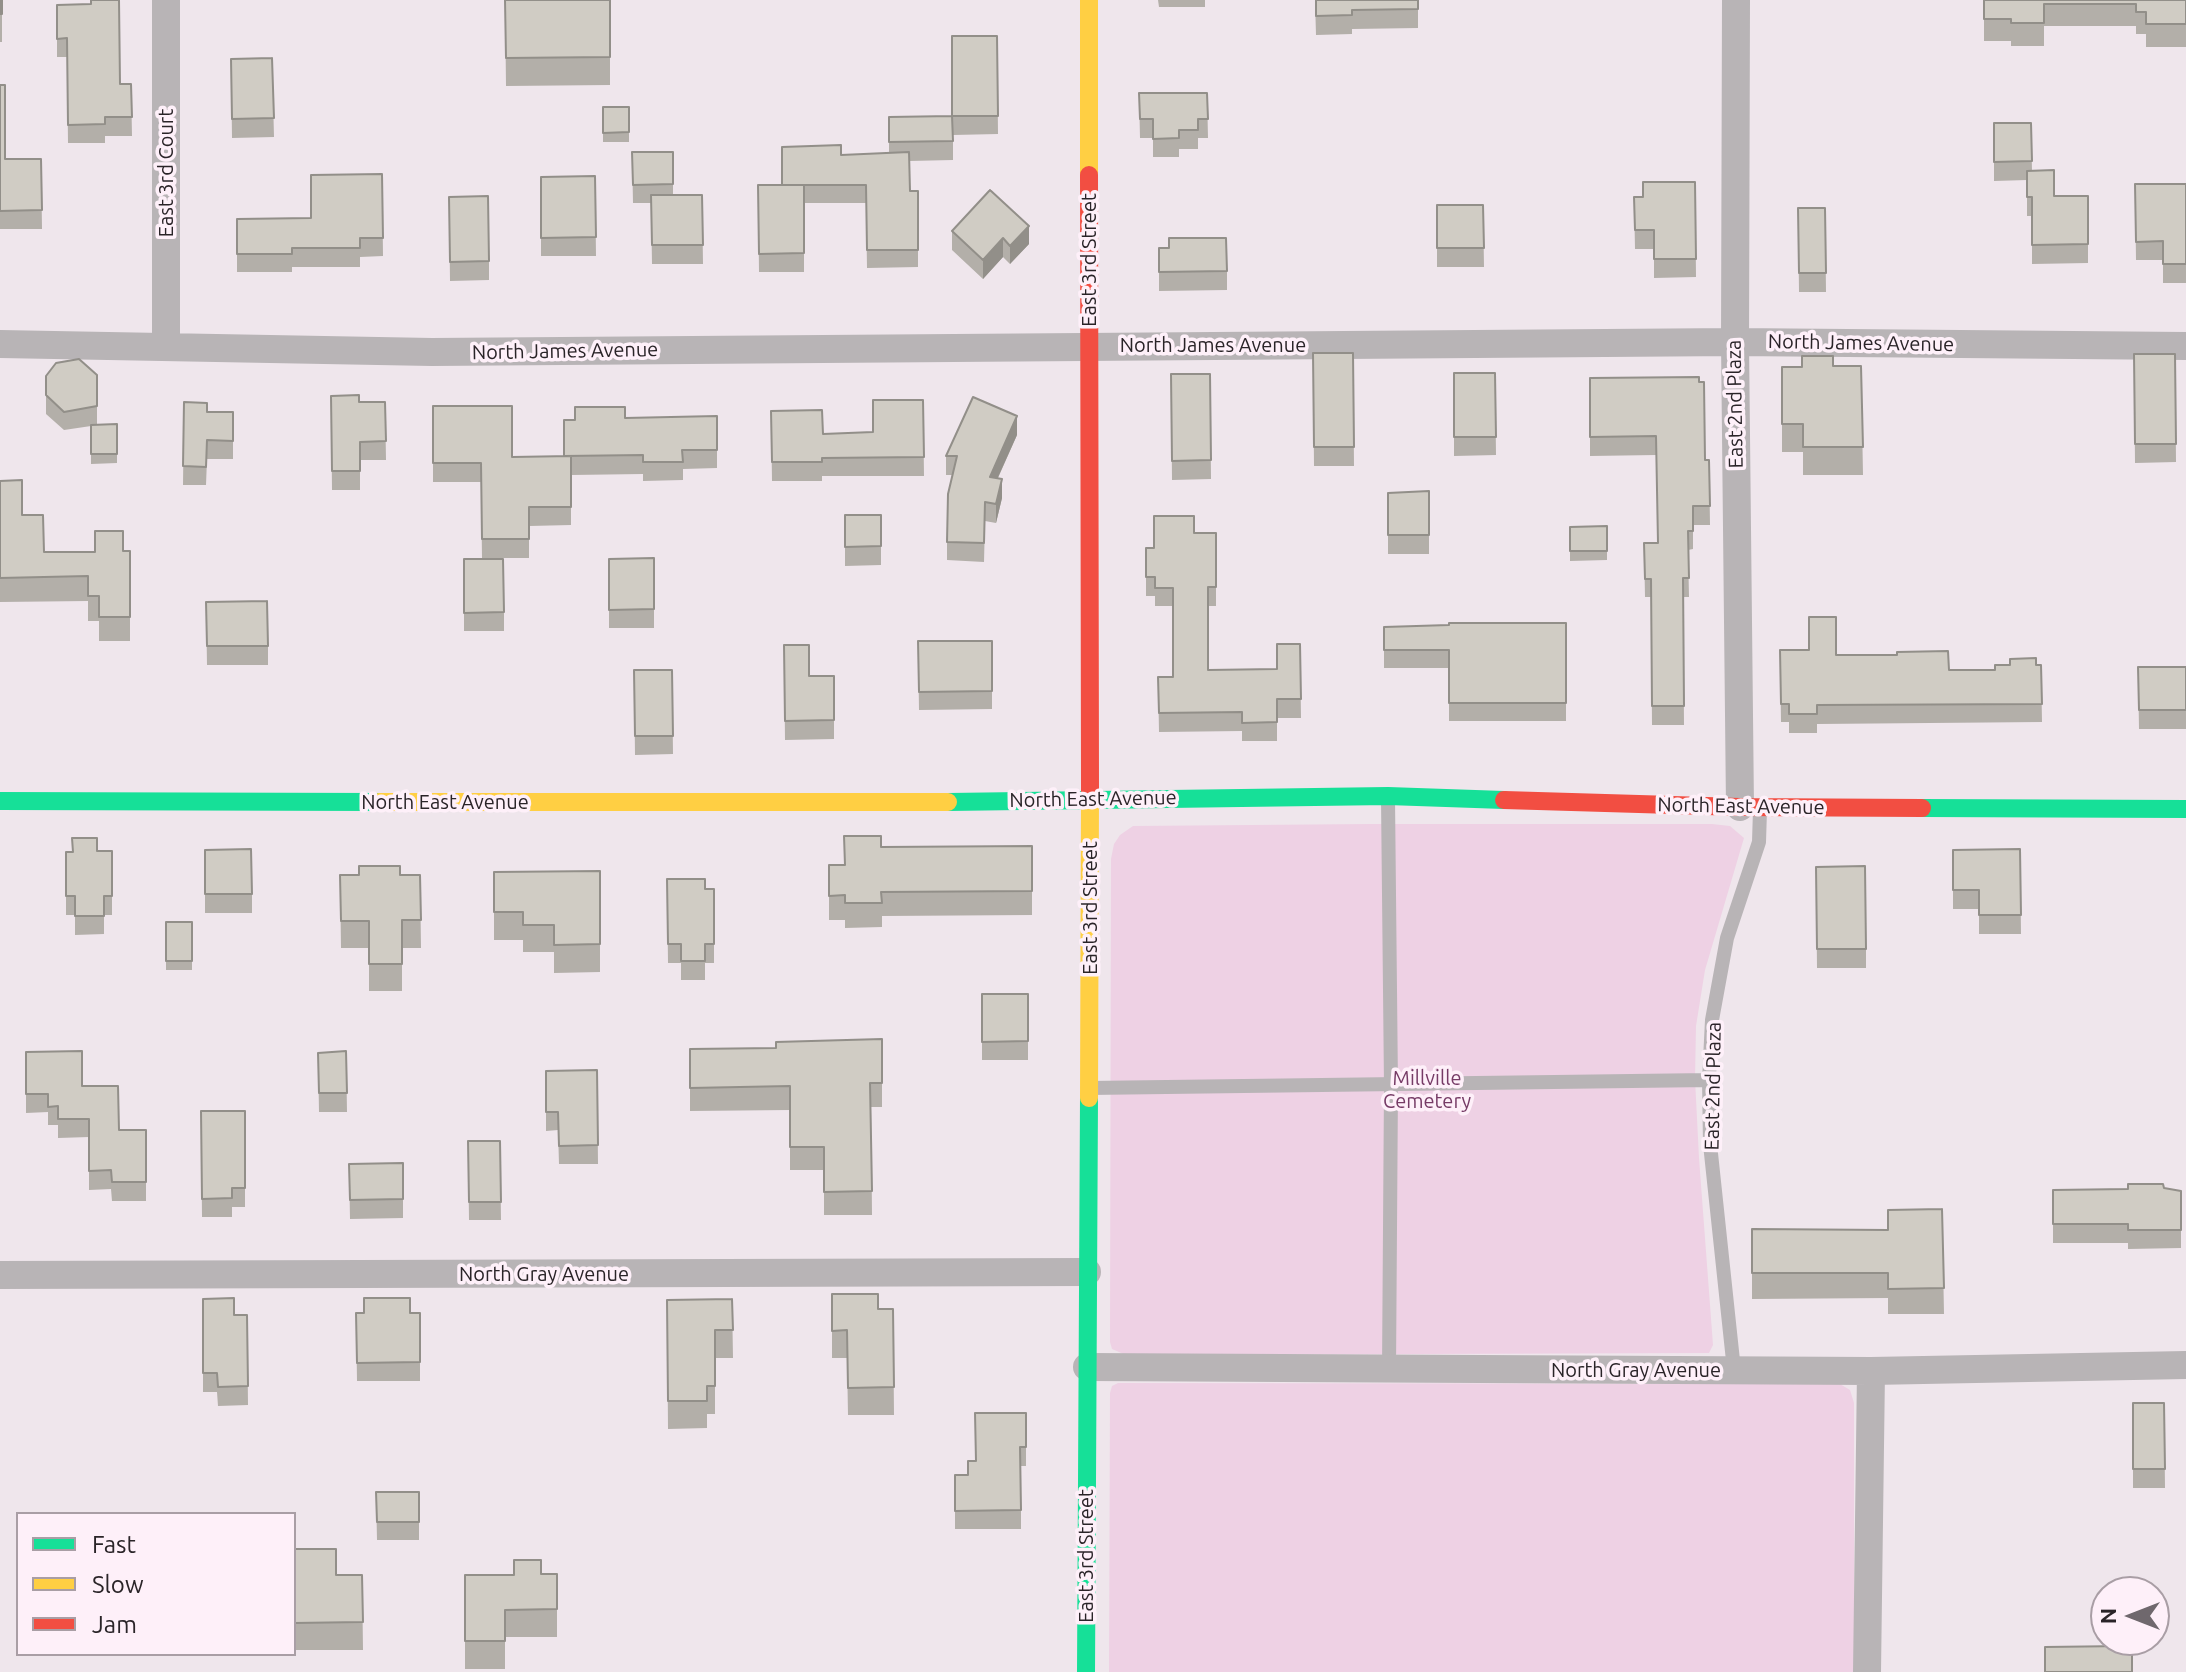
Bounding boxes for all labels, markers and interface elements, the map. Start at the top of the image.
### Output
street label: East 3rd Court [154,109,178,237]
street label: East 3rd Street [1077,193,1101,327]
street label: North James Avenue [1768,329,1954,357]
street label: North James Avenue [1120,333,1306,357]
street label: North James Avenue [472,337,658,365]
street label: East 2nd Plaza [1722,340,1748,468]
street label: North East Avenue [1009,786,1177,812]
street label: North East Avenue [361,790,529,814]
street label: North East Avenue [1657,793,1825,819]
street label: East 3rd Street [1078,841,1102,975]
street label: East 2nd Plaza [1700,1022,1726,1150]
park label: Millville Cemetery [1383,1066,1471,1113]
street label: North Gray Avenue [459,1262,629,1286]
street label: North Gray Avenue [1551,1358,1721,1382]
street label: East 3rd Street [1074,1489,1098,1623]
legend [16,1512,296,1656]
text: Fast [92,1531,136,1558]
text: Slow [92,1571,144,1598]
north arrow [2090,1576,2170,1656]
text: N [2095,1608,2120,1624]
text: Jam [92,1611,137,1638]

